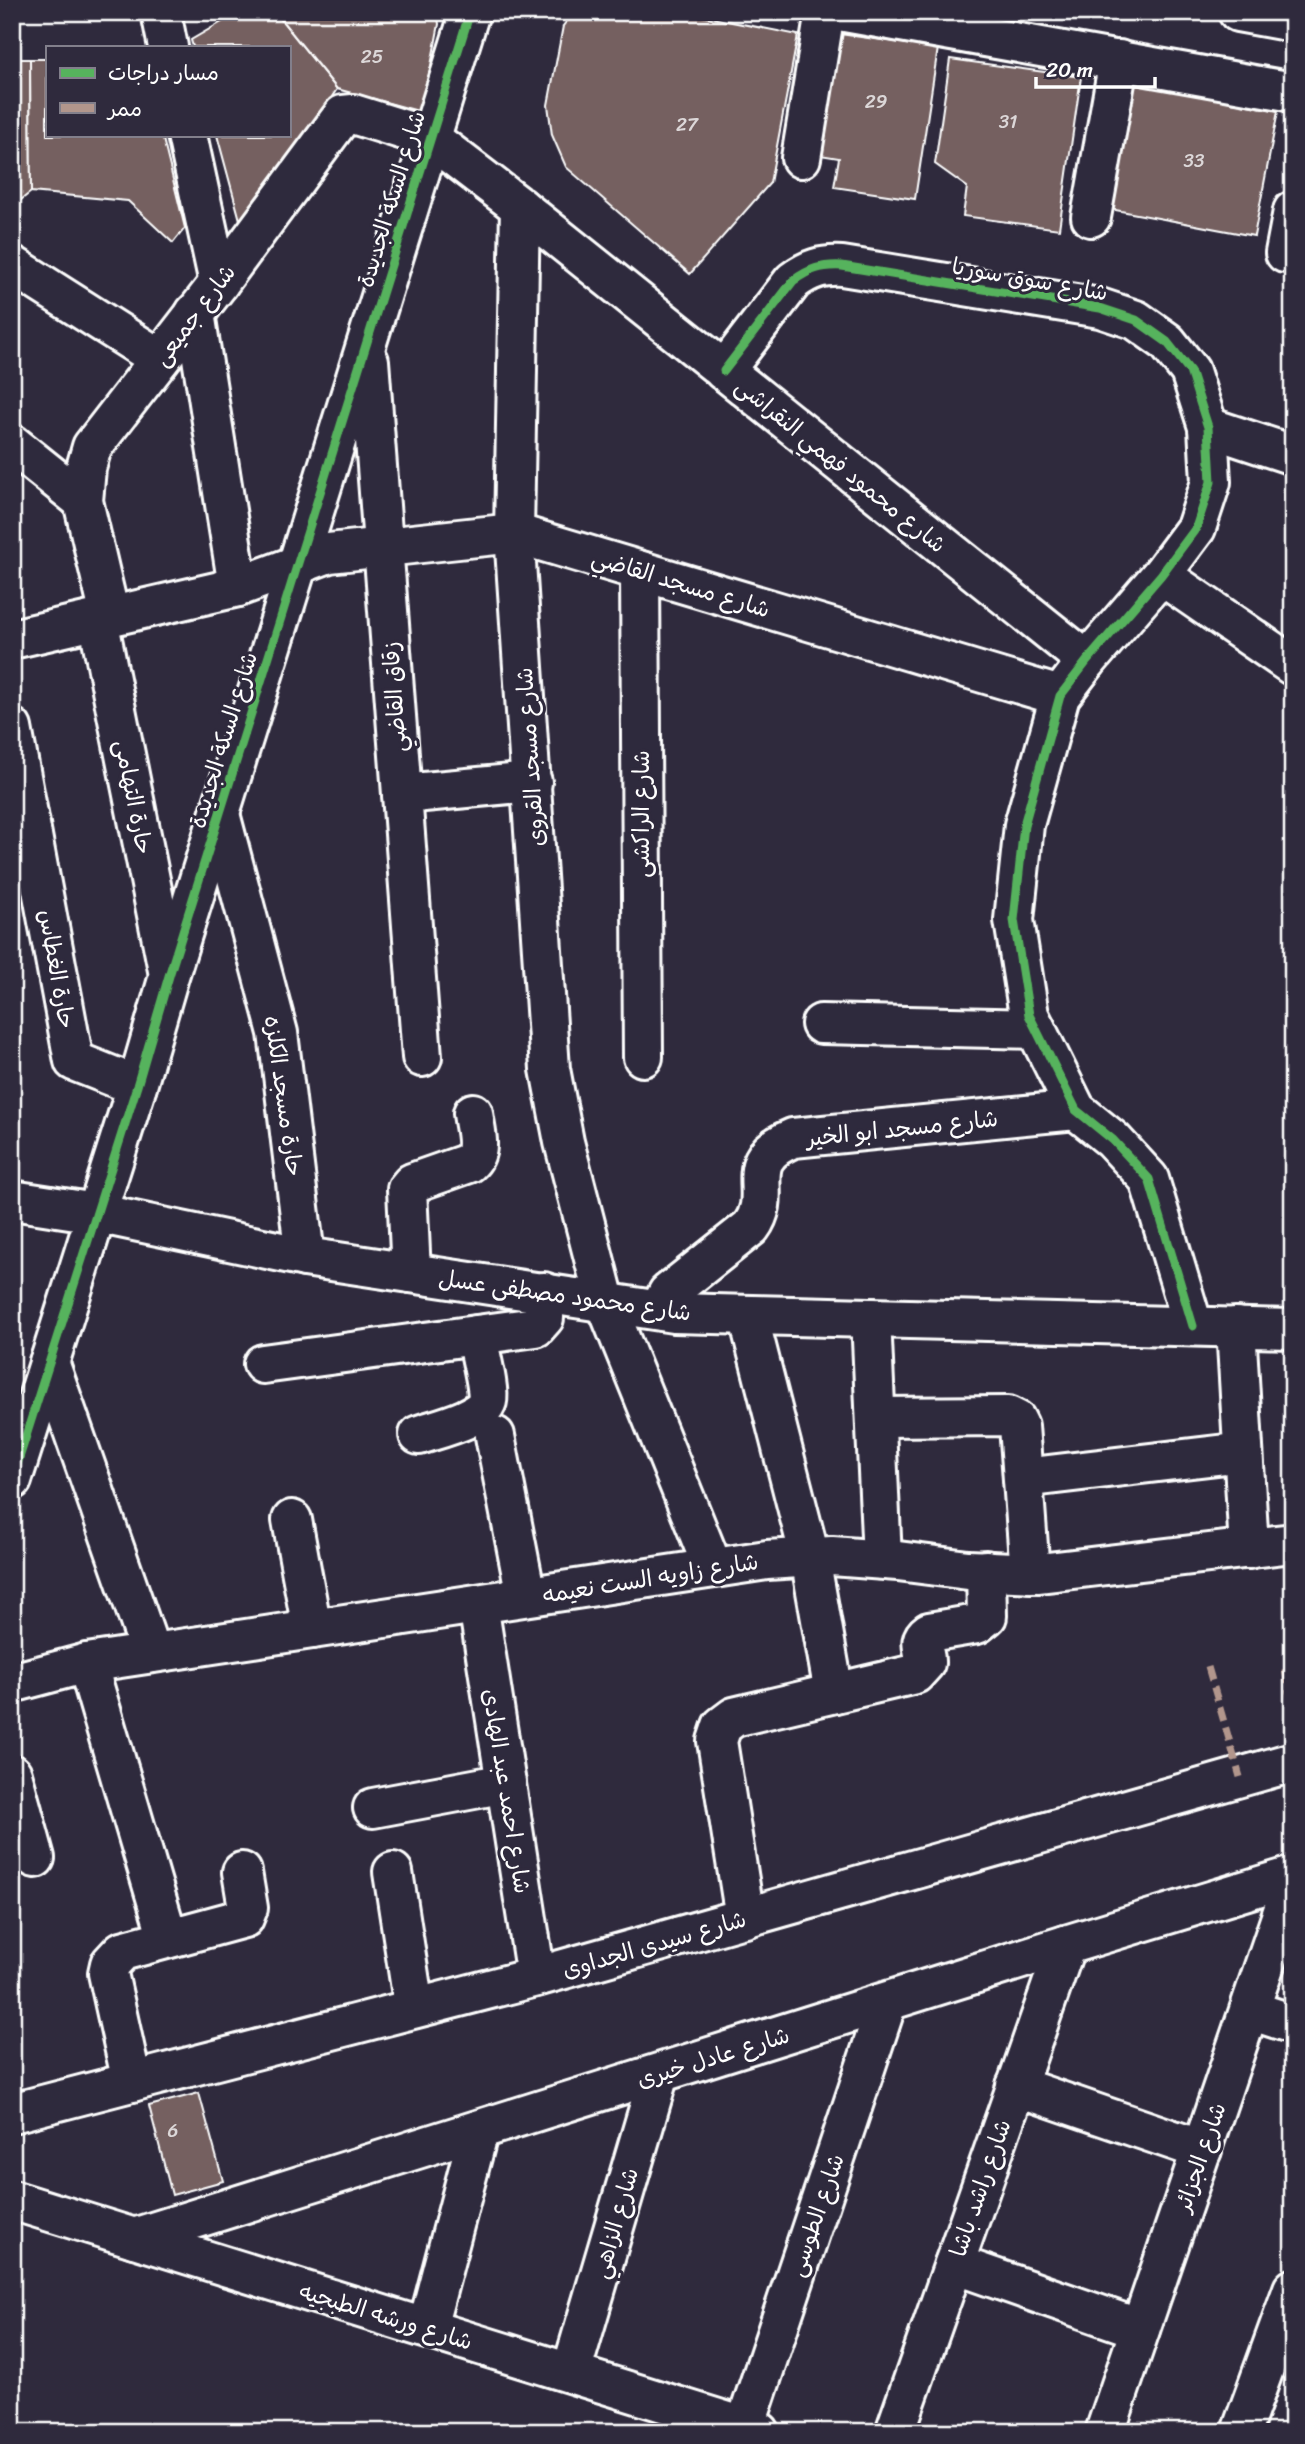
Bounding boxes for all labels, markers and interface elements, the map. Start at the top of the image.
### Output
house number: 25 [361,40,384,73]
legend [46,46,290,136]
scale bar [1036,46,1154,90]
text: 20 m [1046,51,1093,89]
text: مسار دراجات [108,54,219,92]
house number: 29 [865,85,887,118]
text: ممر [106,90,142,128]
house number: 31 [999,105,1017,138]
street label: شارع السكة الجديدة [345,106,438,293]
house number: 27 [676,108,699,141]
house number: 33 [1184,144,1205,177]
street label: شارع سوق سوريا [949,246,1111,313]
street label: شارع جميعى [142,255,247,376]
street label: شارع محمود فهمي النقراشى [726,367,956,564]
street label: شارع مسجد القاضي [587,537,775,630]
street label: زقاق القاضي [370,640,419,754]
street label: شارع السكة الجديدة [177,647,270,834]
street label: شارع مسجد القروى [504,666,557,848]
street label: حارة التهامى [102,736,165,858]
street label: شارع الراكشى [621,750,662,878]
street label: حارة الغطاس [26,906,87,1032]
street label: حارة مسجد الكلزه [252,1013,315,1179]
street label: شارع مسجد ابو الخير [802,1098,1000,1159]
street label: شارع محمود مصطفى عسل [436,1257,694,1334]
street label: شارع زاويه الست نعيمه [539,1541,761,1616]
street label: شارع احمد عبد الهادى [470,1686,543,1897]
street label: شارع سيدى الجداوى [557,1899,751,1990]
street label: شارع عادل خيرى [632,2015,795,2100]
street label: شارع الجزائر [1162,2097,1238,2219]
house number: 6 [168,2114,178,2147]
street label: شارع راشد باشا [938,2114,1023,2263]
street label: شارع الطوسى [776,2148,857,2282]
street label: شارع الزاهي [580,2163,651,2284]
street label: شارع ورشه الطبجيه [294,2271,478,2362]

